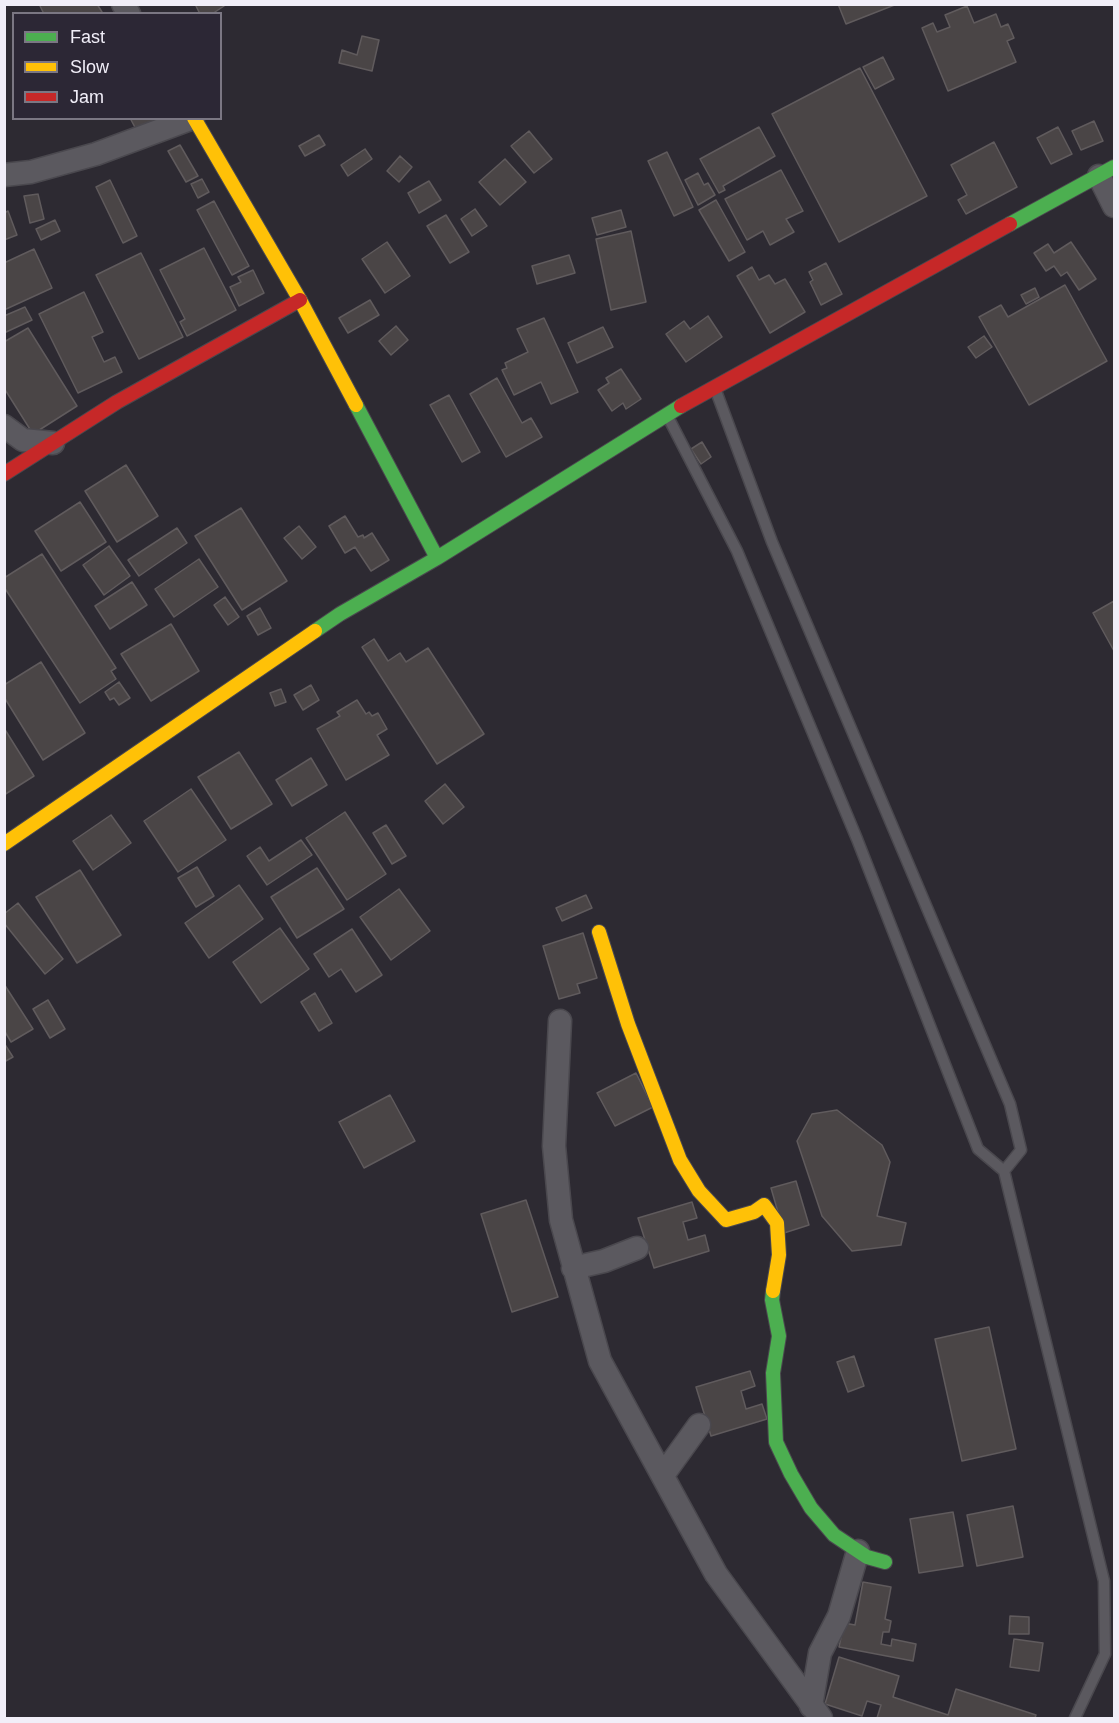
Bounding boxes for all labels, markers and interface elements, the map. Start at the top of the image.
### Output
legend [12,12,222,120]
text: Fast [70,27,105,47]
text: Slow [70,57,109,77]
text: Jam [70,87,104,107]

